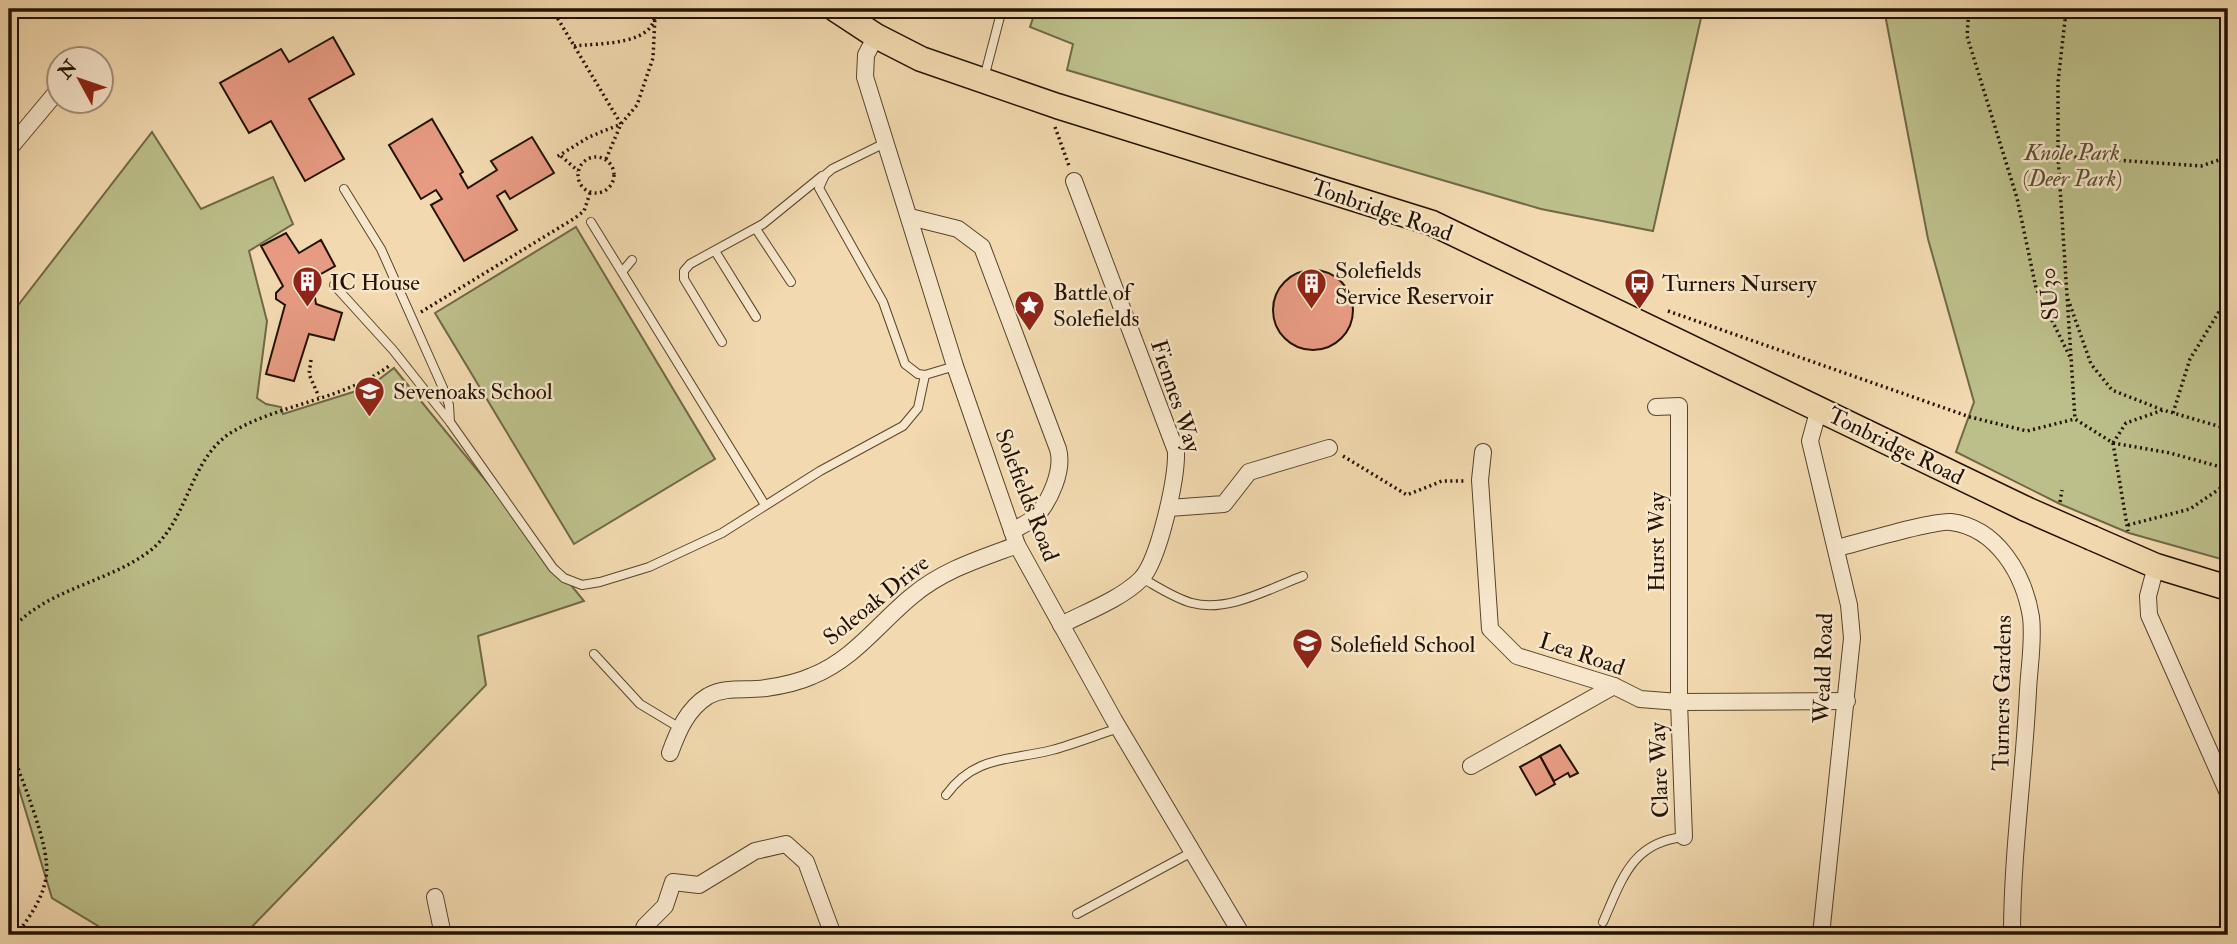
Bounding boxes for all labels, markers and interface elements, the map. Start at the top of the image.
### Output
north arrow [46,46,116,116]
text: N [52,55,83,85]
park label: Knole Park (Deer Park) [2022,138,2122,193]
street label: Tonbridge Road [1307,172,1457,248]
place label: Solefields Service Reservoir [1335,256,1494,311]
building icon: IC House [290,265,324,309]
building icon: Solefields Service Reservoir [1295,266,1329,310]
bus stop icon: Turners Nursery [1622,266,1656,310]
street label: SU30 [2033,267,2065,321]
place label: IC House [330,268,420,297]
place label: Turners Nursery [1662,269,1818,298]
place label: Battle of Solefields [1053,278,1140,333]
place icon: Battle of Solefields [1013,288,1047,332]
street label: Fiennes Way [1144,336,1208,457]
school or university icon: Sevenoaks School [353,374,387,418]
place label: Sevenoaks School [393,377,553,406]
street label: Tonbridge Road [1823,401,1969,491]
street label: Solefields Road [988,425,1066,565]
street label: Hurst Way [1642,491,1671,592]
street label: Soleoak Drive [817,548,935,652]
street label: Weald Road [1807,612,1839,725]
street label: Turners Gardens [1986,615,2018,771]
street label: Lea Road [1535,626,1629,682]
school or university icon: Solefield School [1290,627,1324,671]
place label: Solefield School [1330,630,1476,659]
street label: Clare Way [1643,721,1675,818]

